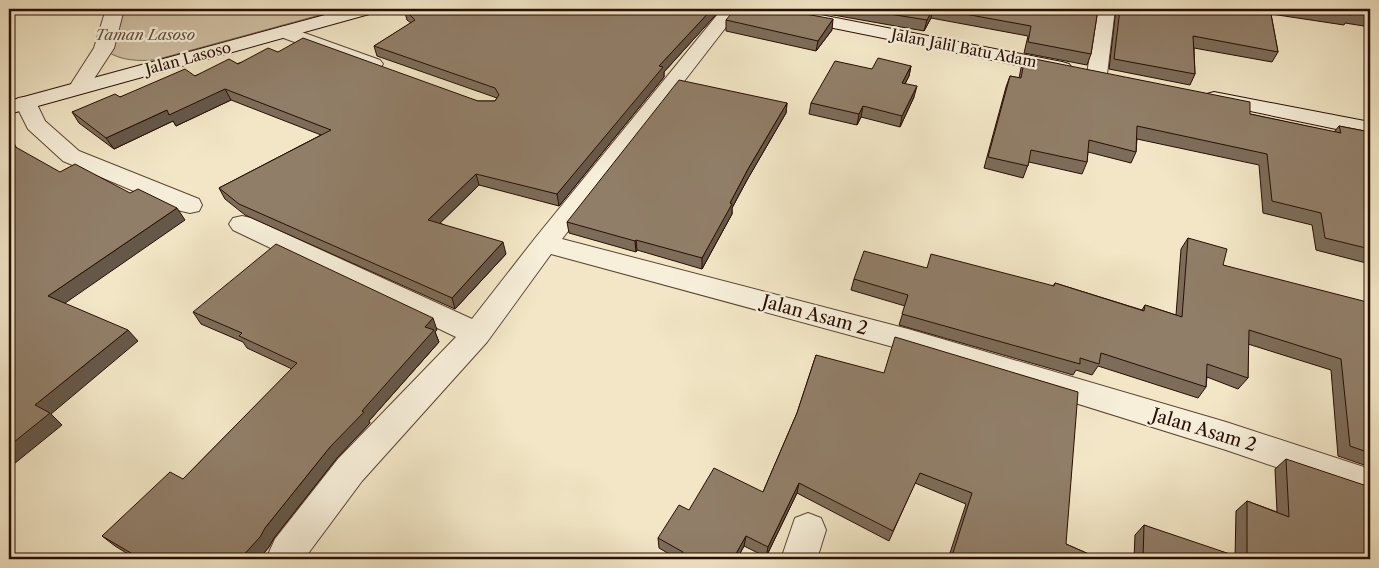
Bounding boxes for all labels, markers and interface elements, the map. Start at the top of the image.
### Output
street label: Jalan Jalil Batu Adam [888,24,1038,71]
park label: Taman Lasoso [95,25,195,44]
street label: Jalan Lasoso [141,37,233,79]
street label: Jalan Asam 2 [757,290,870,340]
street label: Jalan Asam 2 [1146,403,1259,456]

